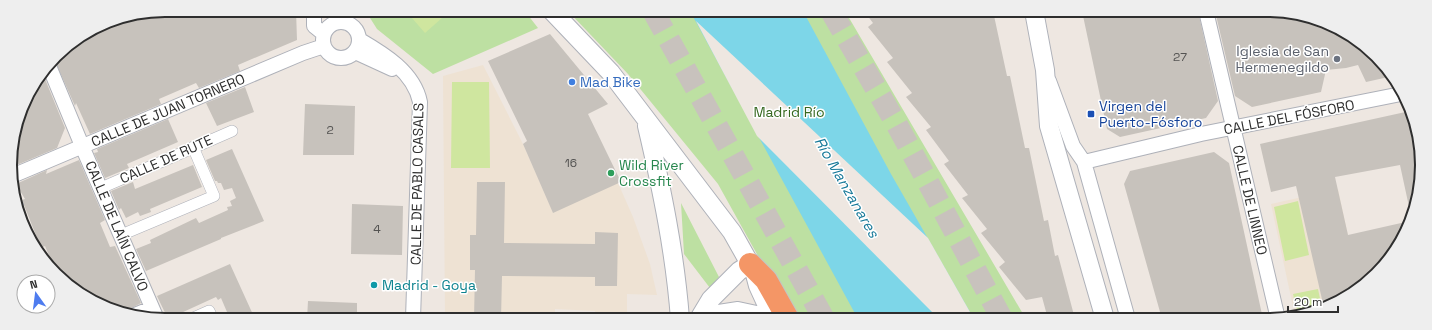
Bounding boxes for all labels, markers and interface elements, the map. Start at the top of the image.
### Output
place label: Iglesia de San Hermenegildo [1236,42,1329,76]
house number: 27 [1173,49,1187,65]
marker: Iglesia de San Hermenegildo [1332,54,1342,64]
street label: CALLE DE JUAN TORNERO [88,69,248,151]
place label: Mad Bike [580,73,641,91]
marker: Mad Bike [567,77,577,87]
street label: CALLE DEL FÓSFORO [1222,95,1356,139]
place label: Virgen del Puerto-Fósforo [1099,97,1202,131]
street label: CALLE DE PABLO CASALS [407,103,427,265]
park label: Madrid Río [753,103,825,121]
marker: Virgen del Puerto-Fósforo [1086,109,1096,119]
house number: 2 [326,122,334,138]
street label: CALLE DE RUTE [117,130,215,187]
water label: Río Manzanares [810,133,884,242]
street label: CALLE DE LINNEO [1229,143,1271,257]
house number: 16 [565,155,577,171]
place label: Wild River Crossfit [619,156,684,190]
street label: CALLE DE LAÍN CALVO [81,158,153,294]
marker: Wild River Crossfit [606,168,616,178]
house number: 4 [373,221,381,237]
north arrow [16,274,56,314]
place label: Madrid - Goya [382,276,476,294]
text: N [28,277,39,292]
marker: Madrid - Goya [369,280,379,290]
scale bar [1288,288,1338,314]
text: 20 m [1294,294,1322,310]

